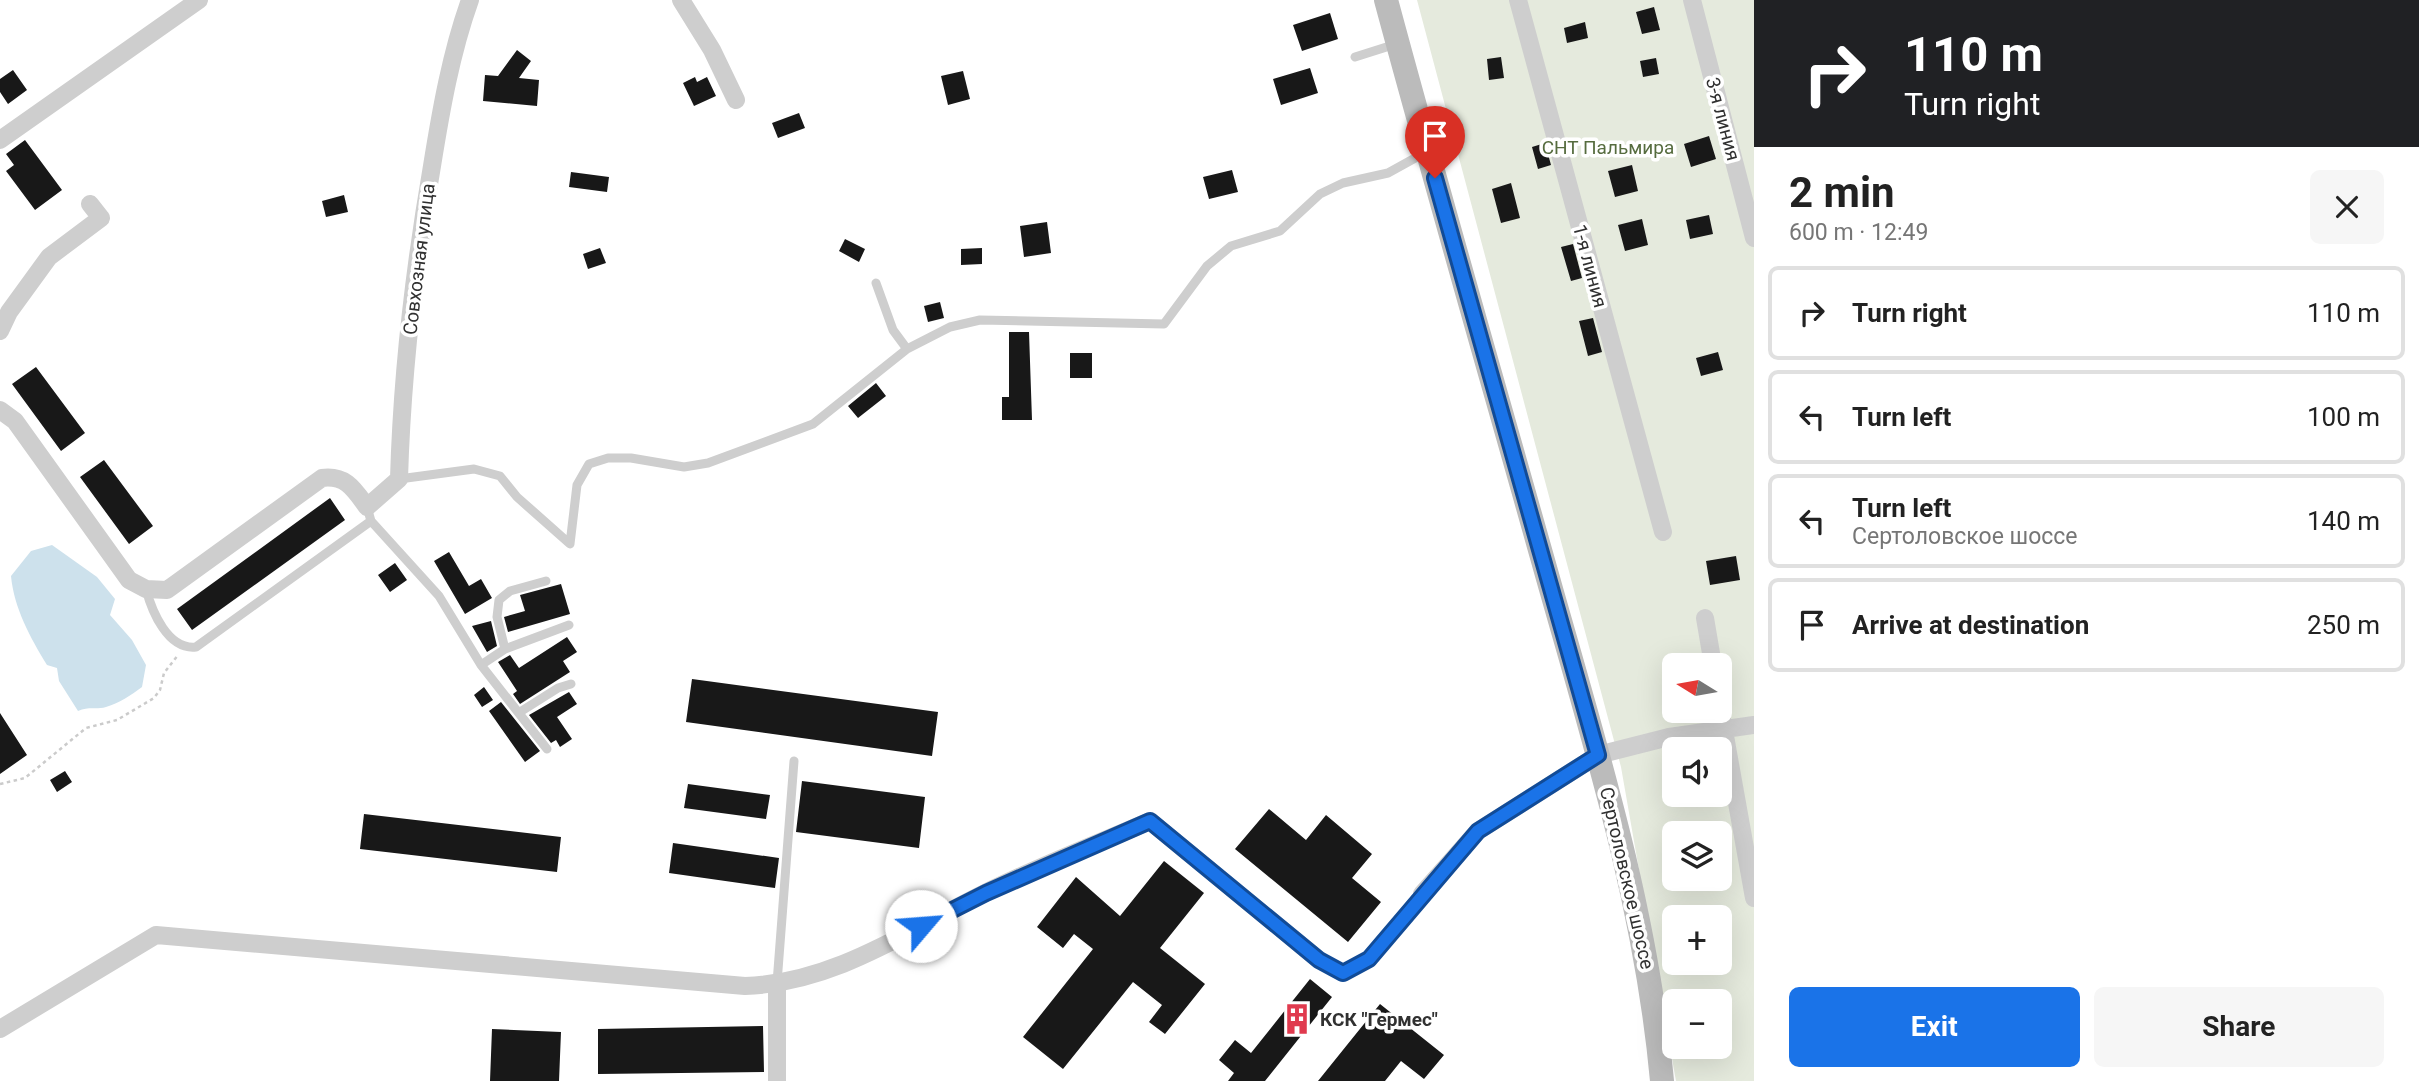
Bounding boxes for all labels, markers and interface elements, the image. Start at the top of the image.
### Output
text: 110 m [1904,26,2043,83]
icon: right [1789,28,1880,119]
street label: 3-я линия [1701,75,1745,163]
text: Turn right [1904,85,2040,123]
pin [1405,106,1465,178]
icon: arrive [1416,117,1454,155]
park label: СНТ Пальмира [1542,136,1674,159]
text: 2 min [1789,168,1895,217]
button: close [2310,170,2384,244]
street label: Совхозная улица [398,182,440,336]
text: 600 m · 12:49 [1789,219,1928,246]
street label: 1-я линия [1568,222,1612,310]
icon: right [1793,294,1831,332]
text: Turn right [1852,298,1967,328]
text: 110 m [2307,298,2380,328]
icon: left [1793,398,1831,436]
text: Turn left [1852,402,1951,432]
text: 100 m [2307,402,2380,432]
text: Turn left [1852,493,1951,523]
icon: left [1793,502,1831,540]
text: 140 m [2307,506,2380,536]
text: Сертоловское шоссе [1852,523,2078,550]
icon: arrive [1793,606,1831,644]
text: Arrive at destination [1852,610,2089,640]
text: 250 m [2307,610,2380,640]
north arrow [1662,653,1732,723]
map controls [1662,653,1732,1059]
button: sound [1662,737,1732,807]
street label: Сертоловское шоссе [1595,785,1659,971]
button: layers [1662,821,1732,891]
position arrow [884,889,958,963]
button: + [1662,905,1732,975]
button: Exit [1789,987,2080,1067]
button: Share [2094,987,2384,1067]
button: − [1662,989,1732,1059]
building icon: КСК "Гермес" [1280,1002,1314,1036]
place label: КСК "Гермес" [1320,1008,1438,1031]

